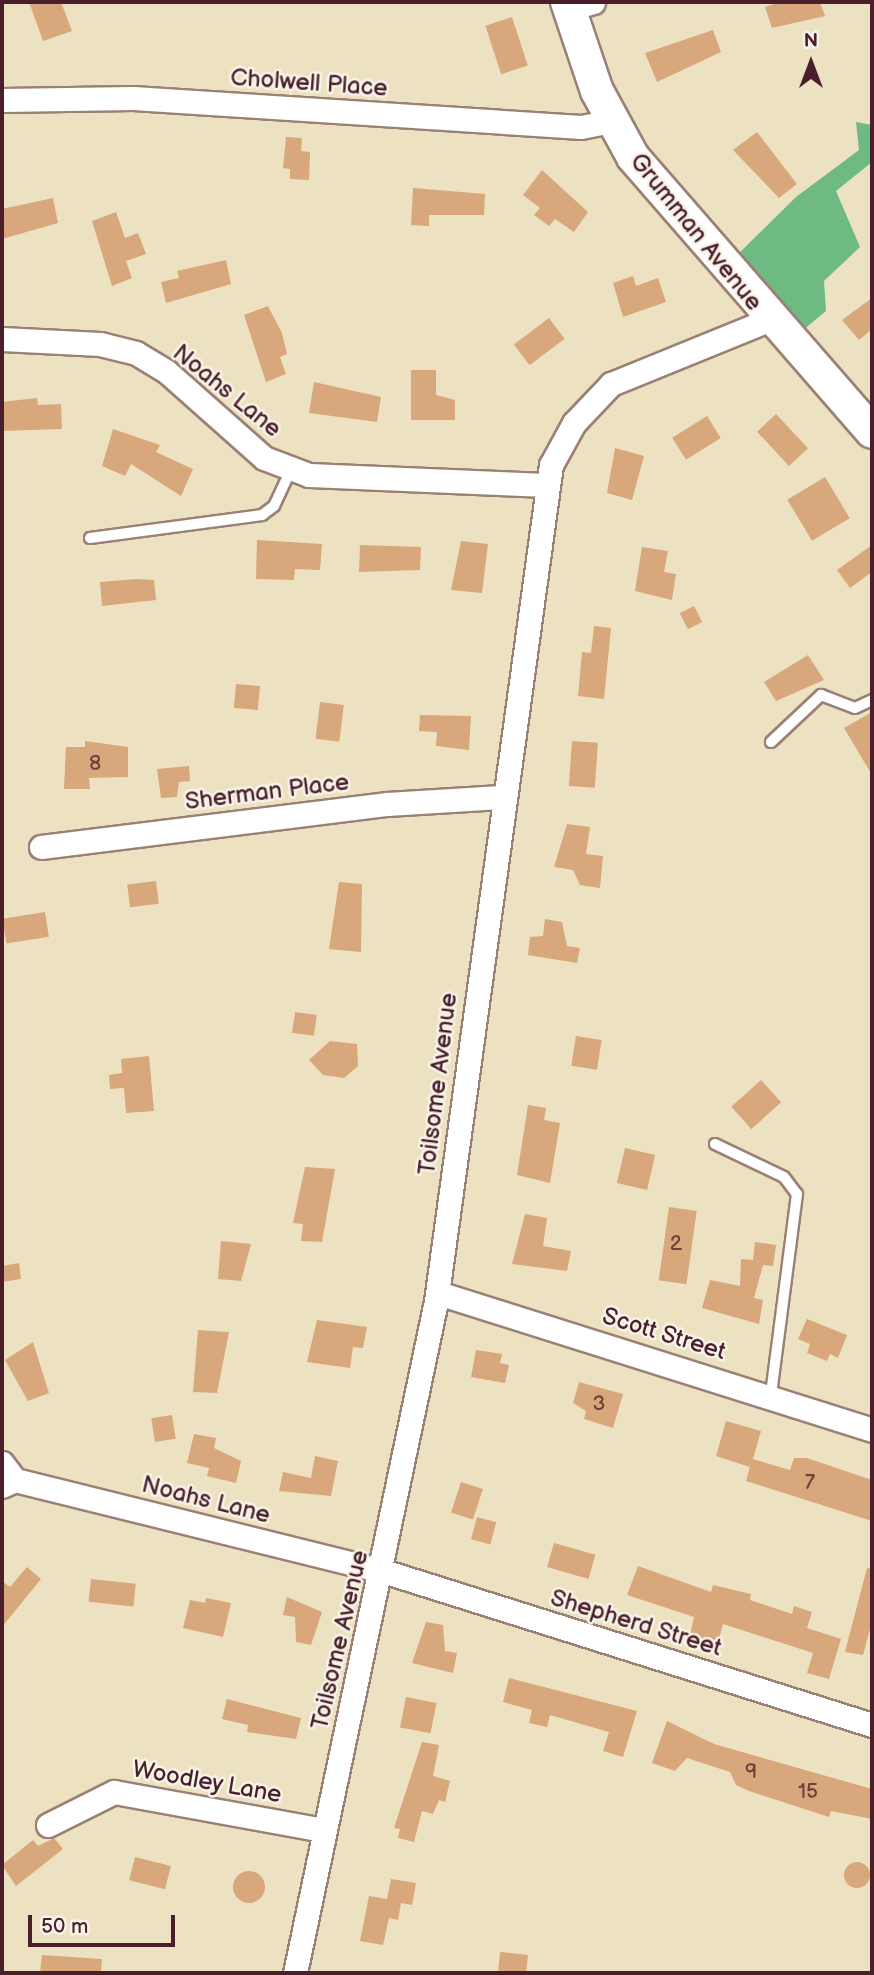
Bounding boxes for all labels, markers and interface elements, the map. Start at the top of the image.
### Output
north arrow [776,28,846,98]
text: N [804,30,818,53]
street label: Cholwell Place [229,63,389,103]
street label: Grumman Avenue [624,148,768,316]
street label: Noahs Lane [167,338,287,444]
house number: 8 [89,751,101,777]
street label: Sherman Place [183,768,351,816]
street label: Toilsome Avenue [413,991,463,1177]
house number: 2 [670,1231,682,1257]
street label: Scott Street [599,1302,729,1366]
house number: 3 [593,1391,605,1417]
street label: Noahs Lane [139,1470,273,1530]
house number: 7 [805,1470,815,1496]
street label: Toilsome Avenue [305,1548,375,1732]
street label: Shepherd Street [547,1583,725,1663]
street label: Woodley Lane [129,1755,285,1809]
house number: 9 [745,1759,757,1785]
house number: 15 [798,1779,818,1805]
scale bar [32,1902,178,1946]
text: 50 m [41,1914,88,1939]

